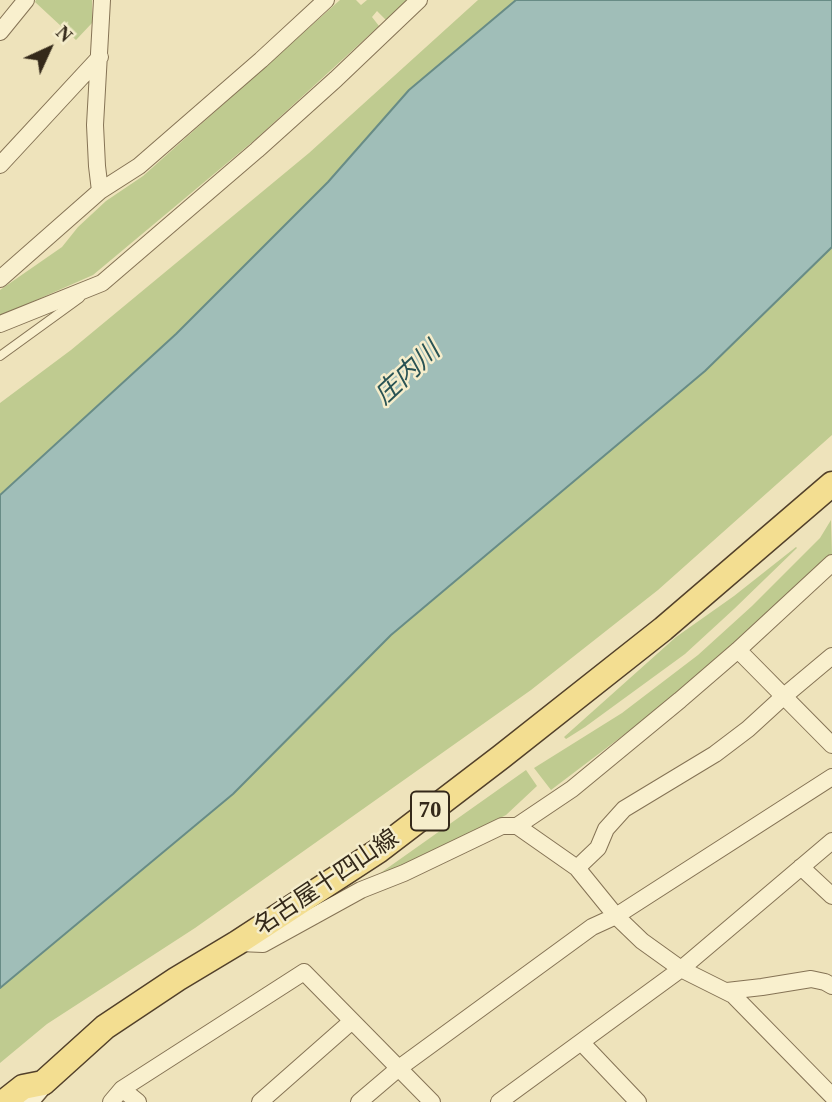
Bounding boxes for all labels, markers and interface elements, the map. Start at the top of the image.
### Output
north arrow [14,14,84,84]
text: N [52,22,76,46]
water label: 庄内川 [369,336,447,412]
road number: 70 [411,792,449,831]
street label: 名古屋十四山線 [249,824,405,942]

